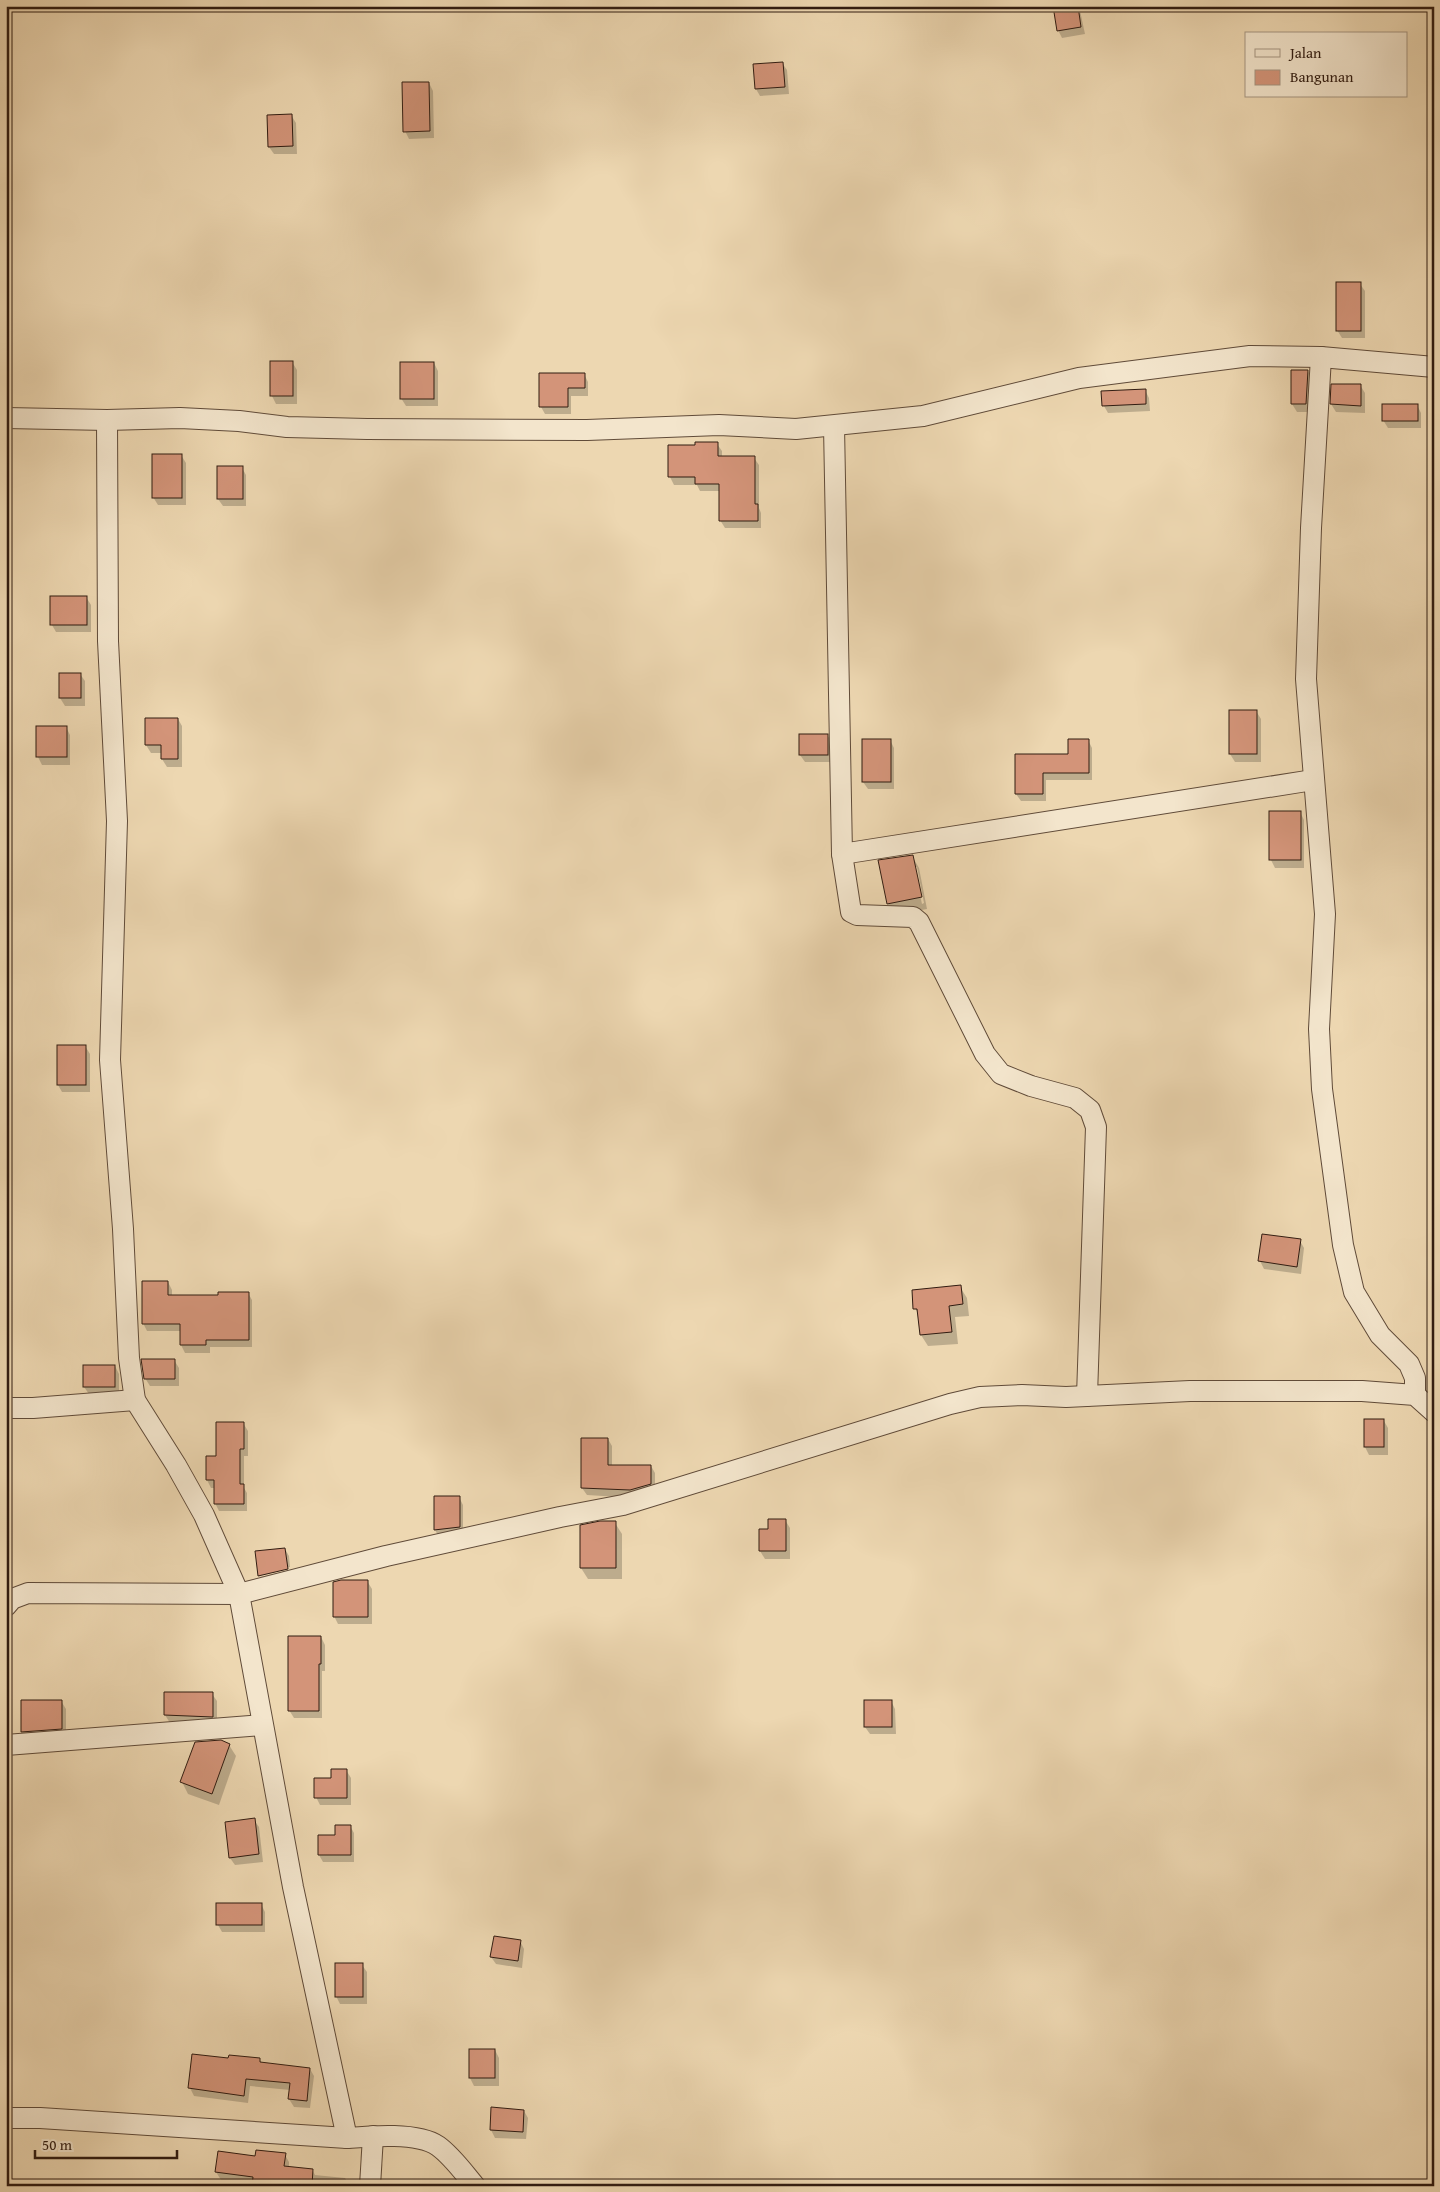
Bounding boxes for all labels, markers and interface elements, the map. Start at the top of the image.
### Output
legend [1245,32,1408,98]
text: Jalan [1288,42,1322,63]
text: Bangunan [1290,66,1354,87]
scale bar [35,2127,178,2159]
text: 50 m [42,2134,73,2155]

